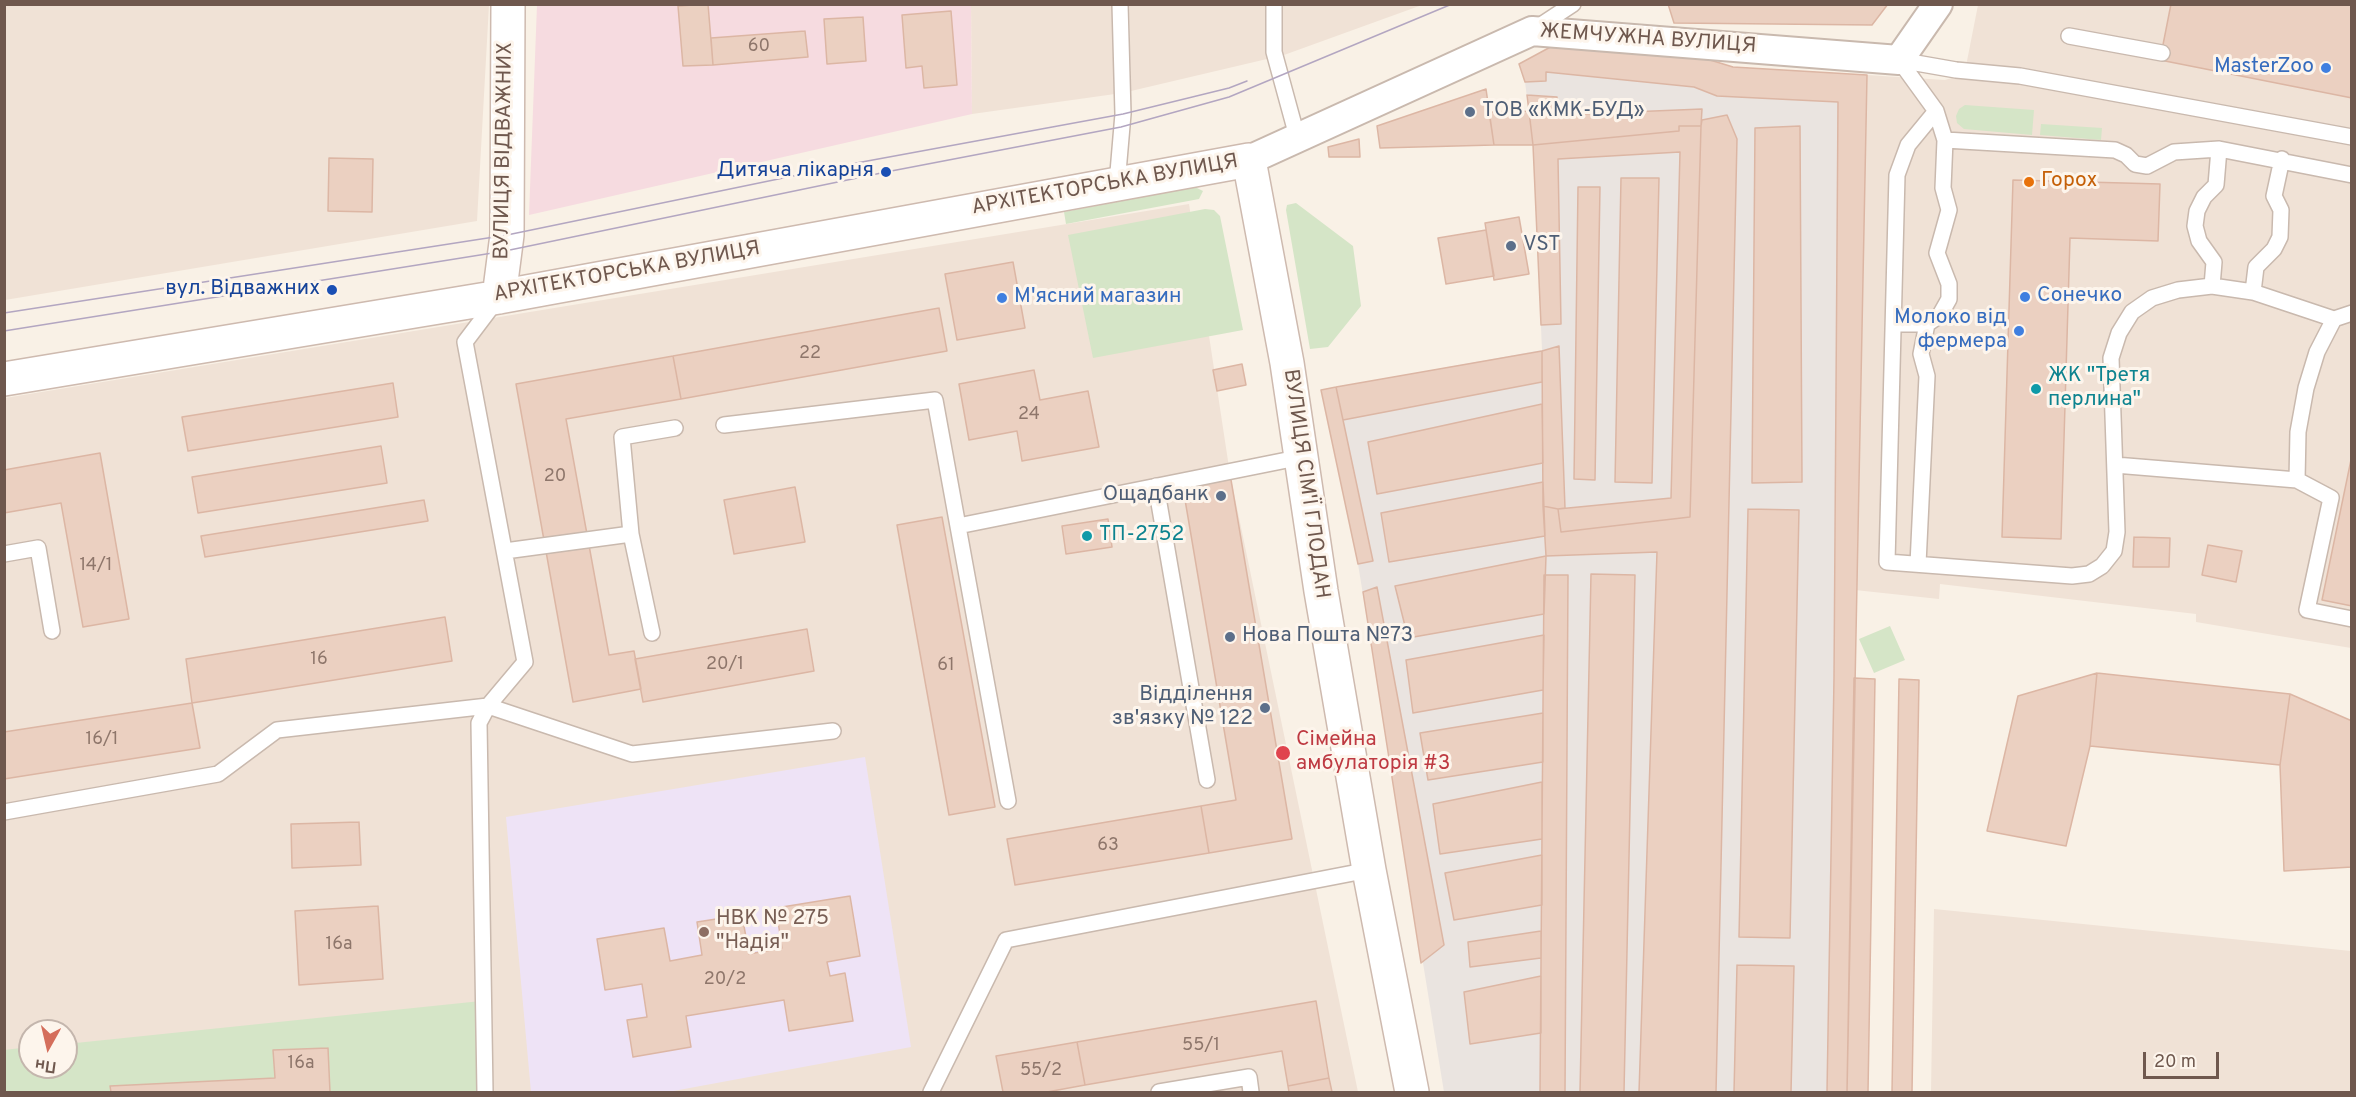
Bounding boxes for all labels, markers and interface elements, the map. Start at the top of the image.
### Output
street label: ЖЕМЧУЖНА ВУЛИЦЯ [1539,20,1757,60]
house number: 60 [748,36,770,58]
street label: ВУЛИЦЯ ВІДВАЖНИХ [491,42,519,260]
place label: MasterZoo [2214,55,2314,81]
marker: MasterZoo [2319,61,2333,75]
place label: ТОВ «КМК-БУД» [1482,99,1645,125]
marker: ТОВ «КМК-БУД» [1463,105,1477,119]
street label: АРХІТЕКТОРСЬКА ВУЛИЦЯ [970,150,1240,222]
place label: Дитяча лікарня [717,159,874,185]
marker: Дитяча лікарня [879,165,893,179]
place label: Горох [2041,169,2097,195]
marker: Горох [2022,175,2036,189]
place label: VST [1523,233,1561,259]
street label: АРХІТЕКТОРСЬКА ВУЛИЦЯ [492,237,762,309]
marker: VST [1504,239,1518,253]
place label: вул. Відважних [165,277,320,303]
marker: вул. Відважних [325,283,339,297]
place label: Сонечко [2037,284,2122,310]
place label: М'ясний магазин [1014,285,1181,311]
marker: Сонечко [2018,290,2032,304]
marker: М'ясний магазин [995,291,1009,305]
place label: Молоко від фермера [1894,306,2007,356]
marker: Молоко від фермера [2012,324,2026,338]
house number: 22 [799,343,821,365]
place label: ЖК "Третя перлина" [2048,364,2150,414]
street label: ВУЛИЦЯ СІМ'Ї ГЛОДАН [1276,368,1334,600]
marker: ЖК "Третя перлина" [2029,382,2043,396]
house number: 24 [1018,404,1040,426]
house number: 20 [544,466,566,488]
place label: Ощадбанк [1103,483,1209,509]
marker: Ощадбанк [1214,489,1228,503]
place label: ТП-2752 [1099,523,1184,549]
marker: ТП-2752 [1080,529,1094,543]
house number: 14/1 [79,555,113,577]
place label: Нова Пошта №73 [1242,624,1413,650]
marker: Нова Пошта №73 [1223,630,1237,644]
house number: 16 [310,649,328,671]
house number: 20/1 [706,654,744,676]
house number: 61 [937,655,955,677]
place label: Відділення зв'язку № 122 [1112,683,1253,733]
marker: Відділення зв'язку № 122 [1258,701,1272,715]
place label: Сімейна амбулаторія #3 [1296,728,1450,778]
house number: 16/1 [86,729,118,751]
marker: Сімейна амбулаторія #3 [1274,744,1292,762]
house number: 63 [1097,835,1119,857]
place label: НВК № 275 "Надія" [716,907,829,957]
marker: НВК № 275 "Надія" [697,925,711,939]
house number: 16а [326,934,352,956]
house number: 20/2 [704,969,746,991]
north arrow [18,1019,78,1079]
house number: 55/1 [1182,1035,1220,1057]
scale bar [2146,1040,2222,1078]
text: 20 m [2154,1051,2196,1074]
text: Пн [34,1053,58,1076]
house number: 16а [288,1053,314,1075]
house number: 55/2 [1020,1060,1062,1082]

